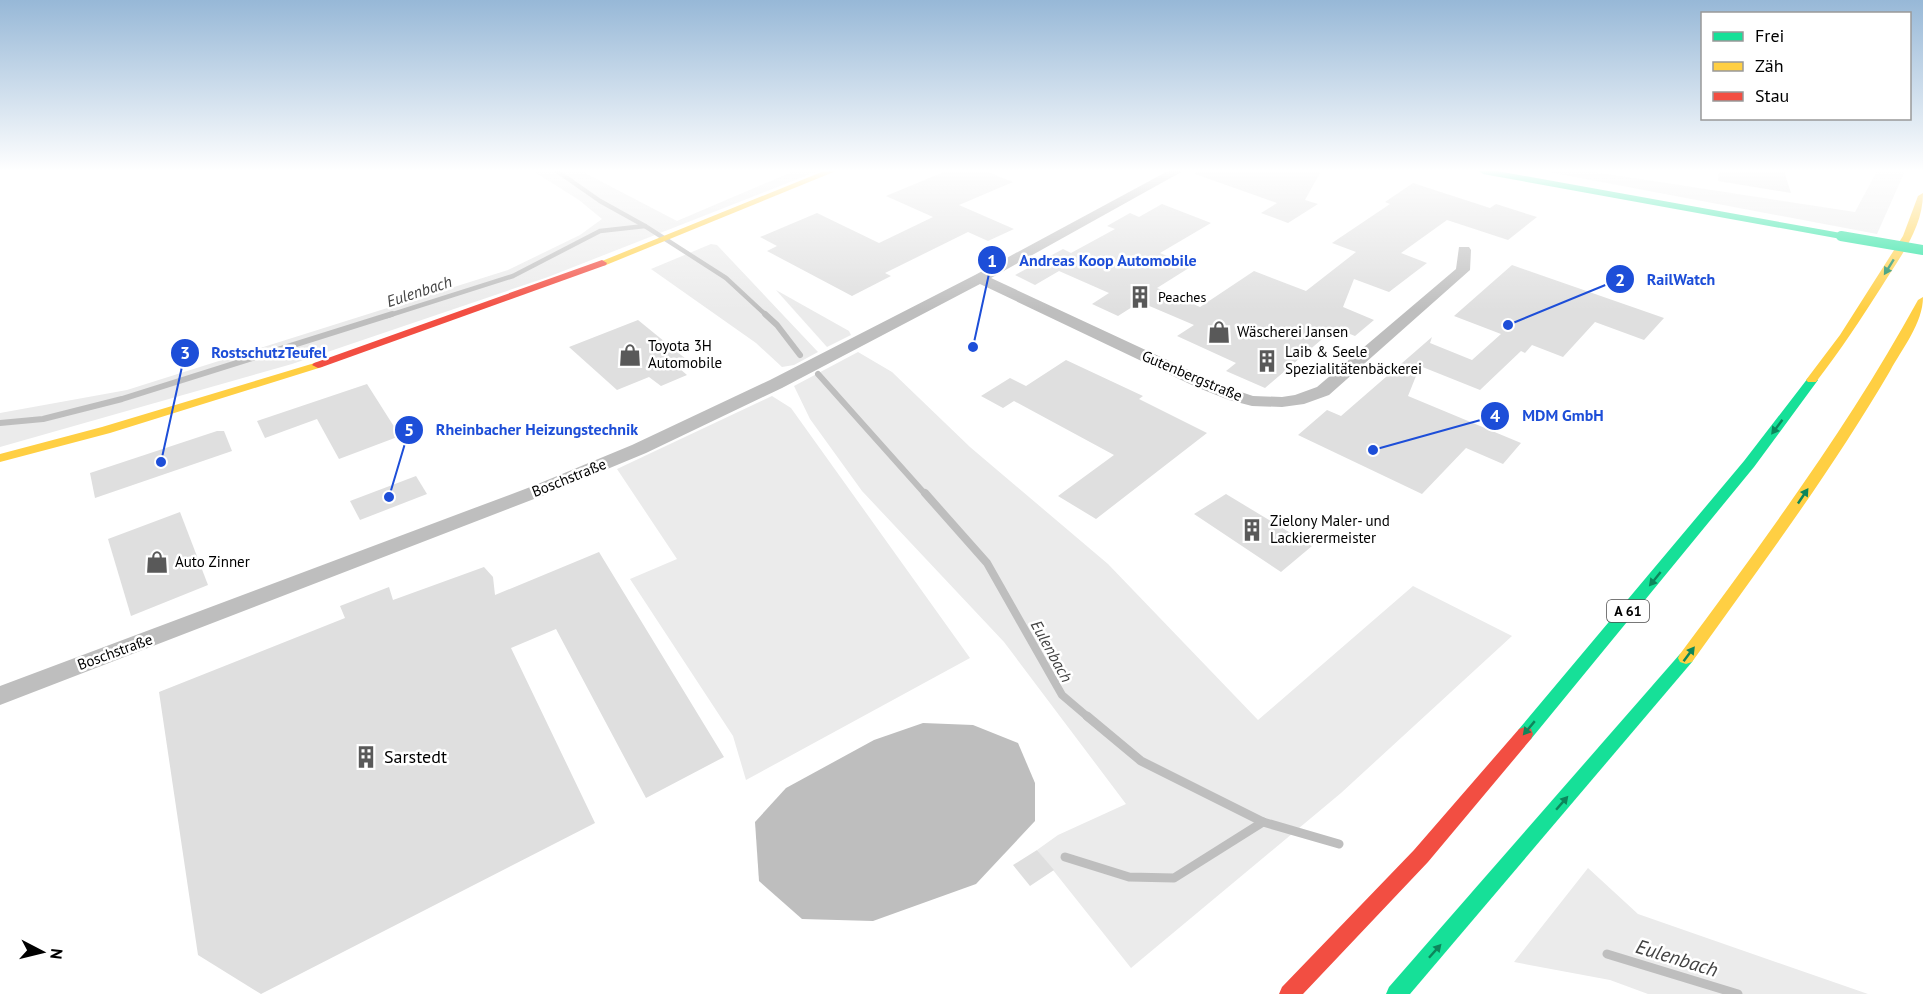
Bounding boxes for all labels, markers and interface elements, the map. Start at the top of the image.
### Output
legend [1701,12,1911,120]
text: Frei [1755,24,1784,47]
text: Zäh [1755,54,1784,77]
text: Stau [1755,84,1789,107]
callout: Andreas Koop Automobile [977,243,1209,277]
text: 1 [987,249,997,272]
text: Andreas Koop Automobile [1019,250,1197,270]
one-way arrow [1883,259,1894,275]
callout: RailWatch [1605,262,1728,296]
text: 2 [1615,268,1625,291]
text: RailWatch [1647,269,1715,289]
water label: Eulenbach [384,271,454,311]
building icon: Peaches [1127,284,1153,310]
place label: Peaches [1158,288,1206,306]
shop icon: Wäscherei Jansen [1206,319,1232,345]
place label: Wäscherei Jansen [1237,322,1348,341]
callout: RostschutzTeufel [170,336,339,370]
place label: Toyota 3H Automobile [648,336,722,372]
text: 3 [180,341,190,364]
text: RostschutzTeufel [211,342,327,362]
shop icon: Toyota 3H Automobile [617,342,643,368]
place label: Laib & Seele Spezialitätenbäckerei [1285,342,1422,378]
street label: Gutenbergstraße [1139,346,1245,405]
building icon: Laib & Seele Spezialitätenbäckerei [1254,348,1280,374]
callout: MDM GmbH [1480,399,1616,433]
text: 4 [1490,404,1500,427]
text: MDM GmbH [1522,405,1604,425]
callout: Rheinbacher Heizungstechnik [394,413,651,447]
text: 5 [404,418,414,441]
one-way arrow [1771,418,1783,434]
text: Rheinbacher Heizungstechnik [436,419,638,439]
street label: Boschstraße [529,454,609,501]
one-way arrow [1797,489,1809,505]
place label: Zielony Maler- und Lackierermeister [1270,511,1390,547]
building icon: Zielony Maler- und Lackierermeister [1239,517,1265,543]
shop icon: Auto Zinner [144,549,170,575]
place label: Auto Zinner [175,552,250,571]
one-way arrow [1649,571,1662,586]
road number: A 61 [1607,600,1649,622]
water label: Eulenbach [1027,617,1077,685]
street label: Boschstraße [75,629,155,674]
one-way arrow [1682,647,1694,662]
one-way arrow [1523,720,1536,736]
building icon: Sarstedt [353,744,379,770]
place label: Sarstedt [384,745,447,768]
one-way arrow [1556,795,1569,811]
north arrow [12,922,72,982]
water label: Eulenbach [1633,933,1721,983]
one-way arrow [1428,943,1442,958]
text: N [46,947,67,960]

